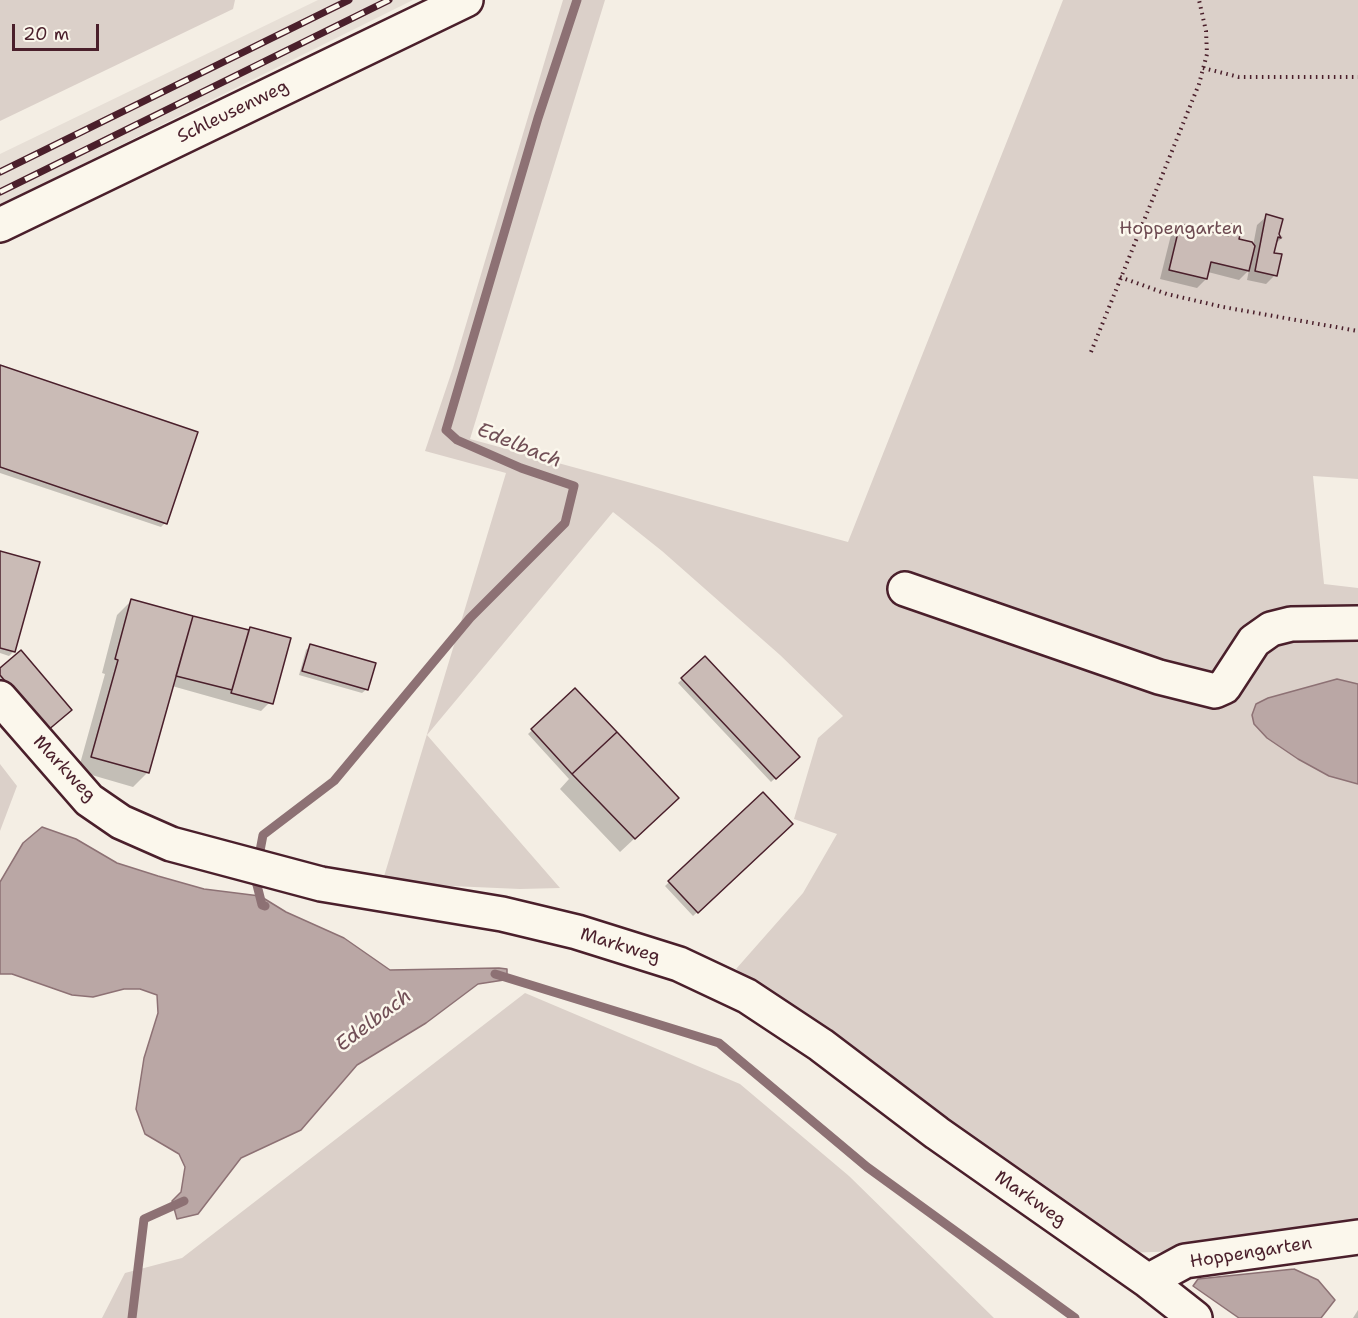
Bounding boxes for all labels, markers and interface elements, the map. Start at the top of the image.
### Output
scale bar [15,12,102,50]
text: 20 m [23,22,69,46]
street label: Schleusenweg [174,76,292,148]
park label: Hoppengarten [1119,218,1243,240]
water label: Edelbach [473,418,565,474]
street label: Markweg [28,731,100,807]
street label: Markweg [577,924,663,968]
water label: Edelbach [331,985,417,1057]
street label: Markweg [990,1166,1070,1232]
street label: Hoppengarten [1188,1233,1314,1273]

